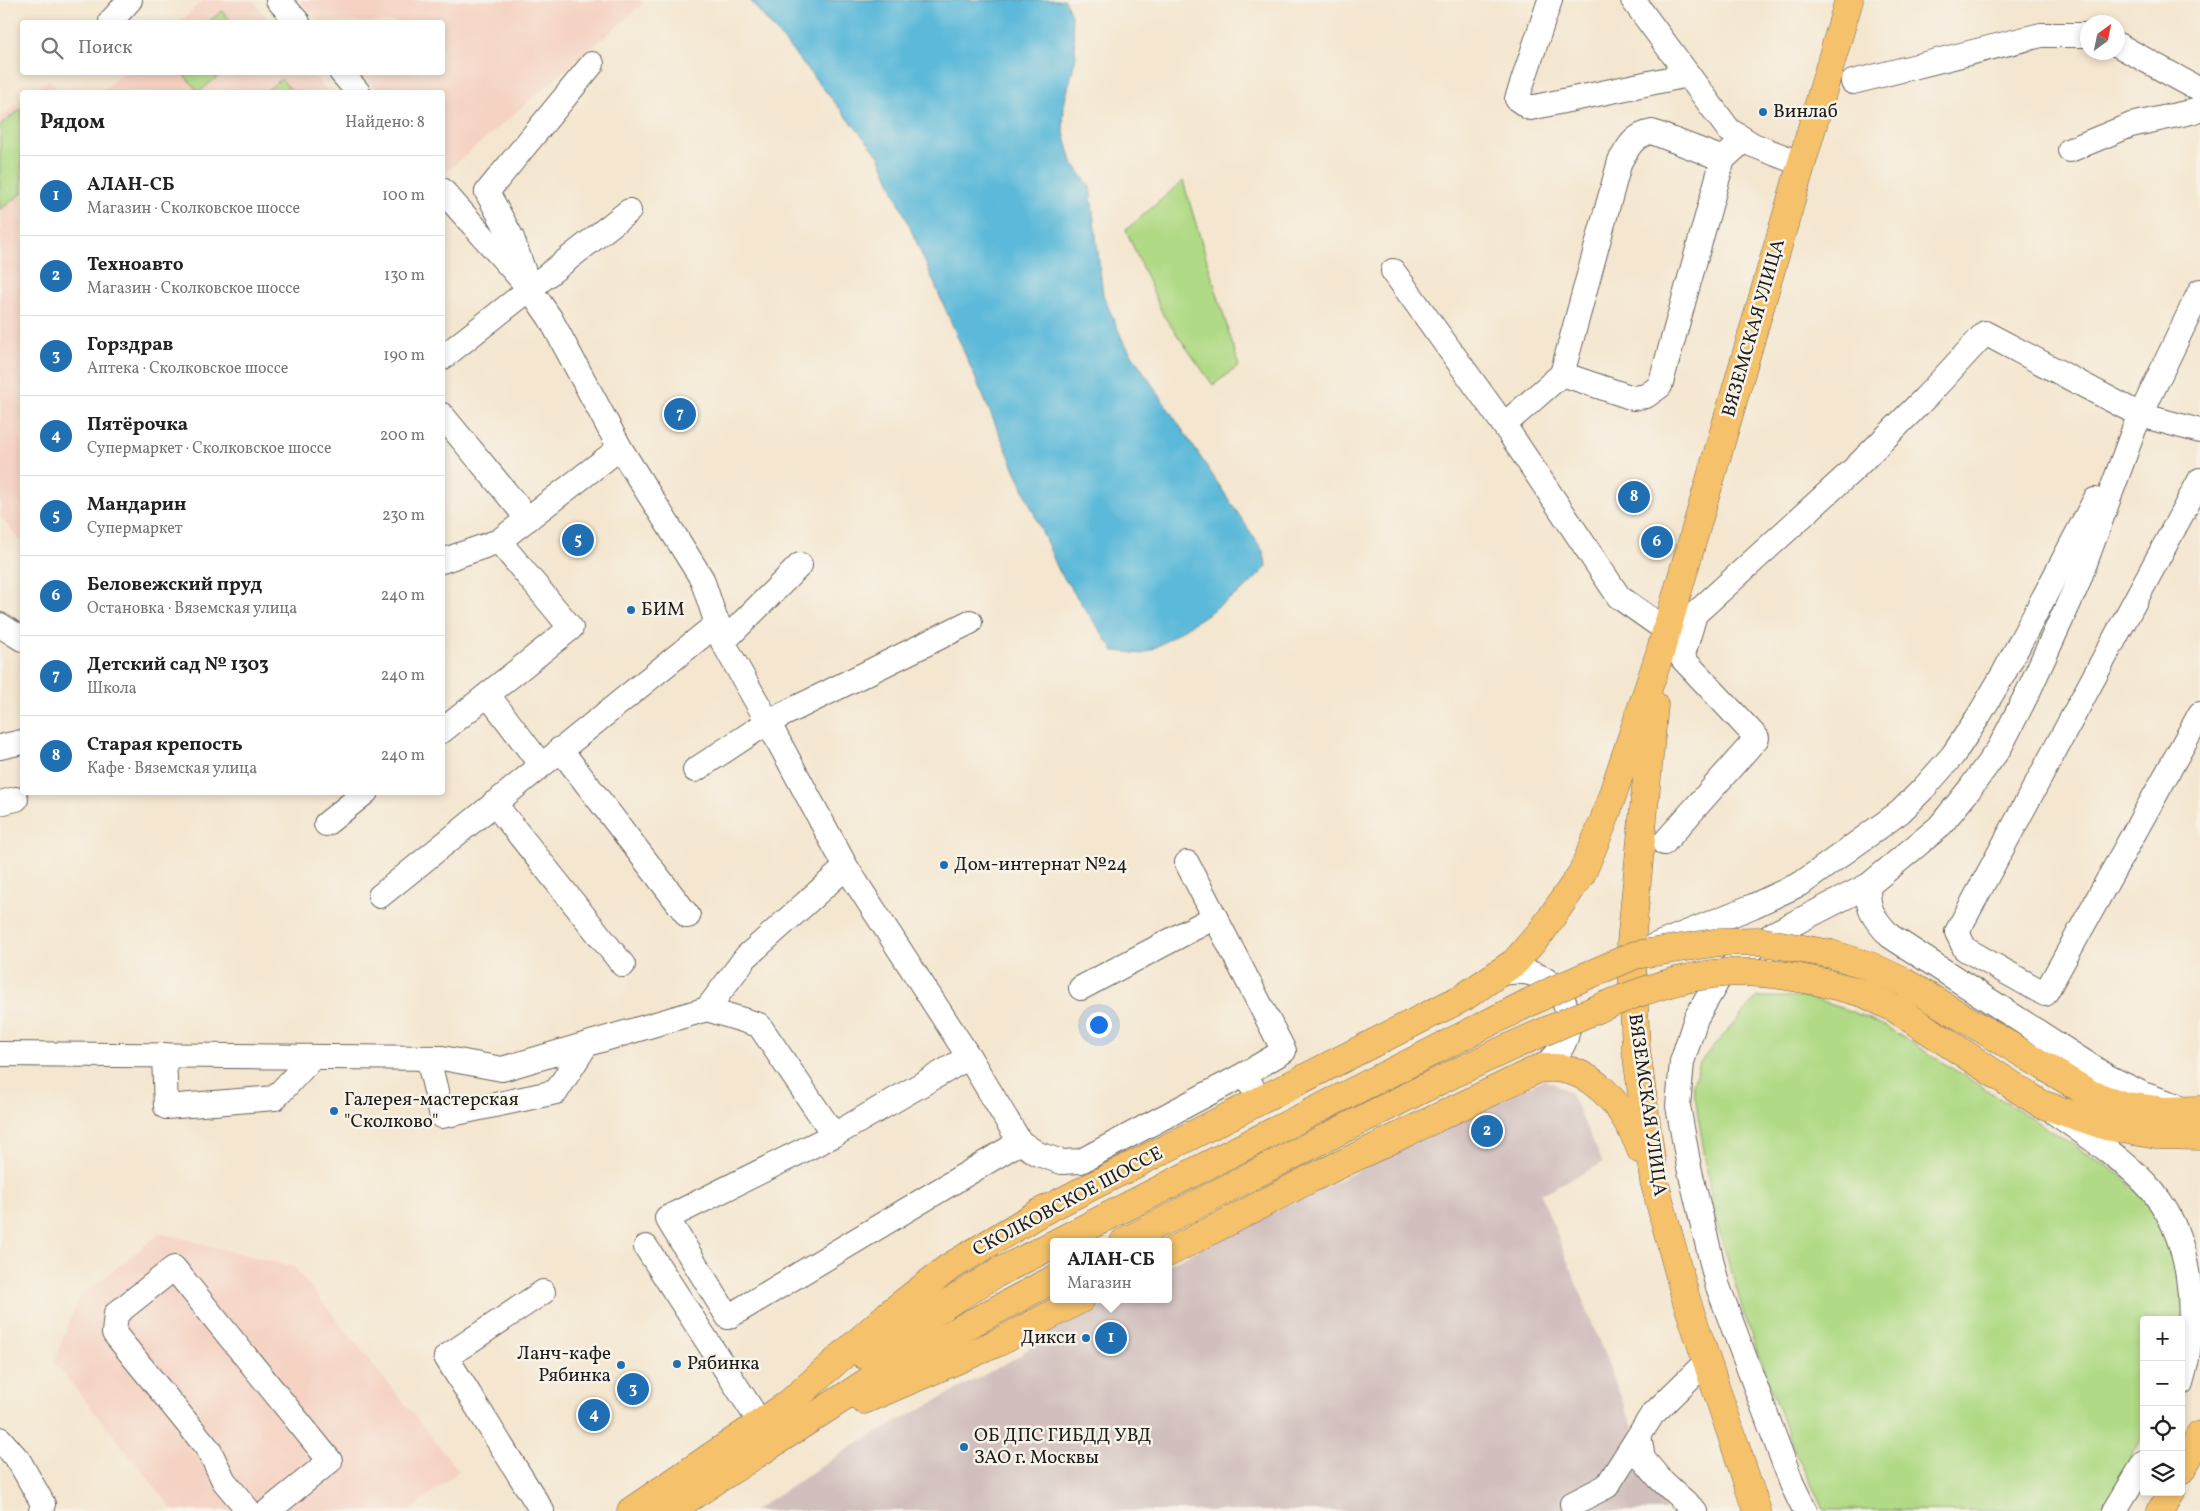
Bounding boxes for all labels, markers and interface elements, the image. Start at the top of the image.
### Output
north arrow [2080,15,2125,60]
search box [20,20,445,75]
icon: search [38,34,66,62]
text: Поиск [78,35,132,61]
place label: Винлаб [1773,99,1838,125]
marker: Винлаб [1757,106,1769,118]
text: Рядом [40,108,105,137]
text: Найдено: 8 [345,112,425,134]
text: АЛАН-СБ [87,172,175,198]
text: 1 [53,185,59,207]
text: 100 m [382,185,425,207]
text: Магазин · Сколковское шоссе [87,198,300,220]
street label: ВЯЗЕМСКАЯ УЛИЦА [1716,236,1792,420]
text: Техноавто [87,252,184,278]
text: 2 [52,265,60,287]
text: 130 m [384,265,425,287]
text: Магазин · Сколковское шоссе [87,278,300,300]
text: Горздрав [87,332,174,358]
text: 3 [52,345,60,367]
text: 190 m [383,345,425,367]
text: Аптека · Сколковское шоссе [87,358,288,380]
pin: 7 [664,395,696,433]
text: Пятёрочка [87,412,188,438]
text: 4 [51,425,61,447]
text: 200 m [380,425,425,447]
text: Супермаркет · Сколковское шоссе [87,438,332,460]
pin: 8 [1618,478,1650,516]
text: Мандарин [87,492,186,518]
text: 5 [52,505,60,527]
text: 230 m [382,505,425,527]
text: Супермаркет [87,518,183,540]
pin: 5 [562,521,594,559]
pin: 6 [1641,523,1673,561]
text: Беловежский пруд [87,572,262,598]
text: 6 [52,585,60,607]
text: 240 m [381,585,425,607]
place label: БИМ [641,597,685,623]
text: Остановка · Вяземская улица [87,598,297,620]
marker: БИМ [625,604,637,616]
text: Детский сад № 1303 [87,652,269,678]
text: 7 [52,665,60,687]
text: 240 m [381,665,425,687]
text: Школа [87,678,137,700]
text: Старая крепость [87,732,243,758]
text: 8 [52,745,60,767]
text: 240 m [381,745,425,767]
text: Кафе · Вяземская улица [87,758,257,780]
place label: Дом-интернат №24 [954,852,1128,878]
marker: Дом-интернат №24 [938,859,950,871]
your location [1086,1012,1112,1038]
street label: ВЯЗЕМСКАЯ УЛИЦА [1621,1012,1673,1198]
place label: Галерея-мастерская "Сколково" [344,1087,519,1135]
marker: Галерея-мастерская "Сколково" [328,1105,340,1117]
pin: 2 [1471,1112,1503,1150]
street label: СКОЛКОВСКОЕ ШОССЕ [968,1141,1168,1263]
popup [1050,1238,1172,1303]
text: АЛАН-СБ [1067,1247,1155,1273]
text: Магазин [1067,1273,1131,1295]
map controls [2140,1316,2185,1496]
button: + [2140,1316,2185,1361]
pin: 1 [1095,1319,1127,1357]
place label: Дикси [1021,1325,1076,1351]
marker: Дикси [1080,1332,1092,1344]
place label: Ланч-кафе Рябинка [517,1341,611,1389]
place label: Рябинка [687,1351,760,1377]
marker: Рябинка [671,1358,683,1370]
marker: Ланч-кафе Рябинка [615,1359,627,1371]
button: − [2140,1361,2185,1406]
pin: 3 [617,1370,649,1408]
pin: 4 [578,1396,610,1434]
button: locate [2140,1406,2185,1451]
place label: ОБ ДПС ГИБДД УВД ЗАО г. Москвы [974,1423,1152,1471]
marker: ОБ ДПС ГИБДД УВД ЗАО г. Москвы [958,1441,970,1453]
button: layers [2140,1451,2185,1496]

